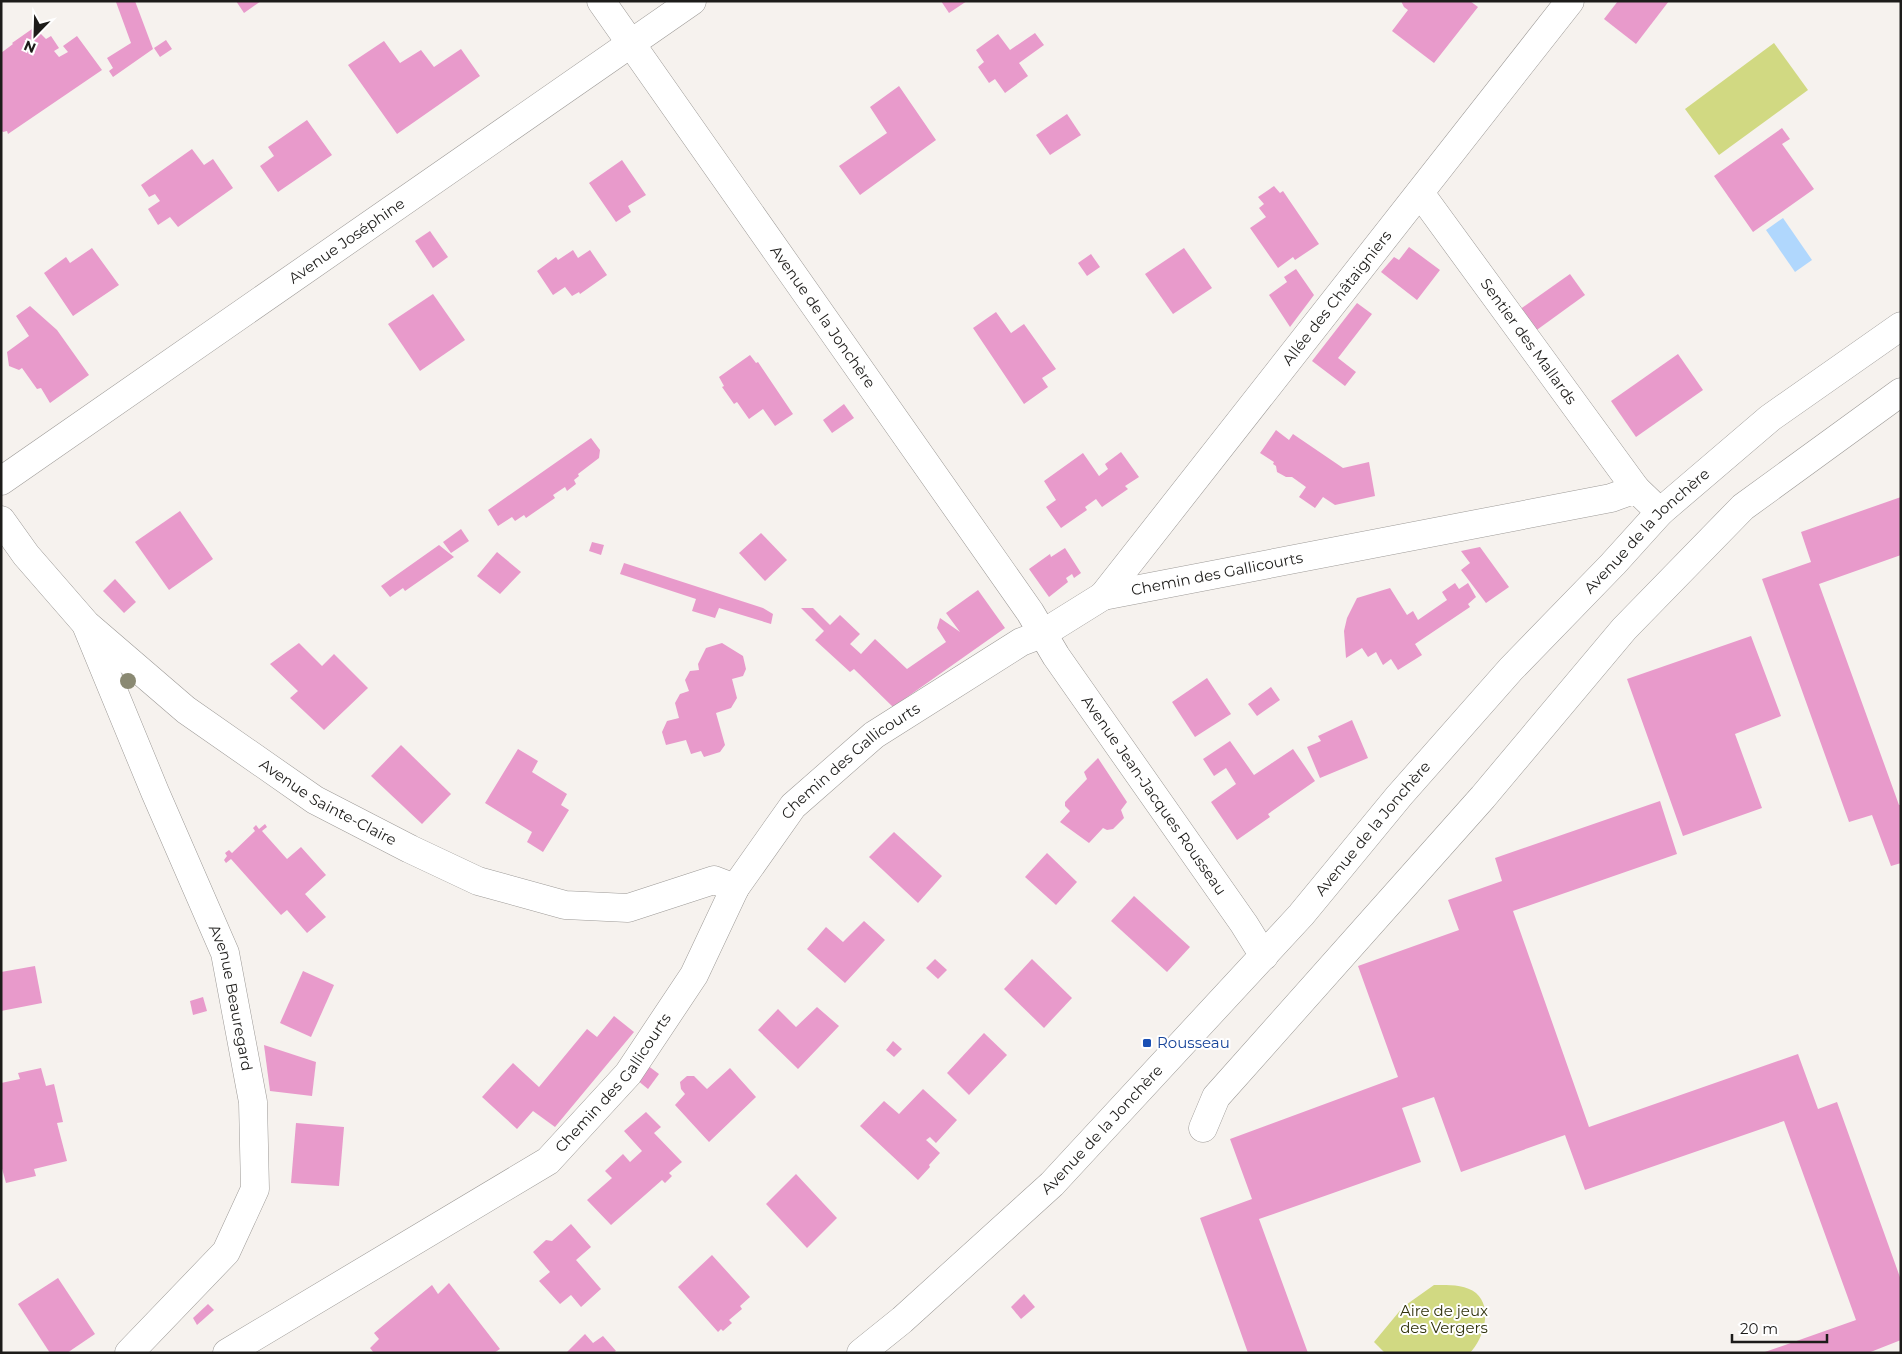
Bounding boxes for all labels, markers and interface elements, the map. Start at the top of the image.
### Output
north arrow [10,10,60,60]
text: N [21,36,39,57]
street label: Avenue Joséphine [285,193,408,287]
street label: Allée des Châtaigniers [1278,226,1396,369]
street label: Avenue de la Jonchère [767,242,880,392]
street label: Sentier des Mallards [1477,275,1581,408]
street label: Avenue de la Jonchère [1580,464,1713,597]
street label: Chemin des Gallicourts [1130,548,1304,599]
street label: Avenue Jean-Jacques Rousseau [1078,692,1231,899]
street label: Chemin des Gallicourts [777,698,923,823]
street label: Avenue Sainte-Claire [256,754,400,849]
street label: Avenue de la Jonchère [1311,757,1434,900]
street label: Avenue Beauregard [205,922,257,1072]
street label: Chemin des Gallicourts [551,1009,675,1156]
place label: Rousseau [1157,1033,1230,1052]
marker: Rousseau [1141,1037,1153,1049]
street label: Avenue de la Jonchère [1037,1061,1167,1198]
park label: Aire de jeux des Vergers [1400,1301,1488,1337]
scale bar [1732,1312,1827,1344]
text: 20 m [1740,1319,1778,1338]

